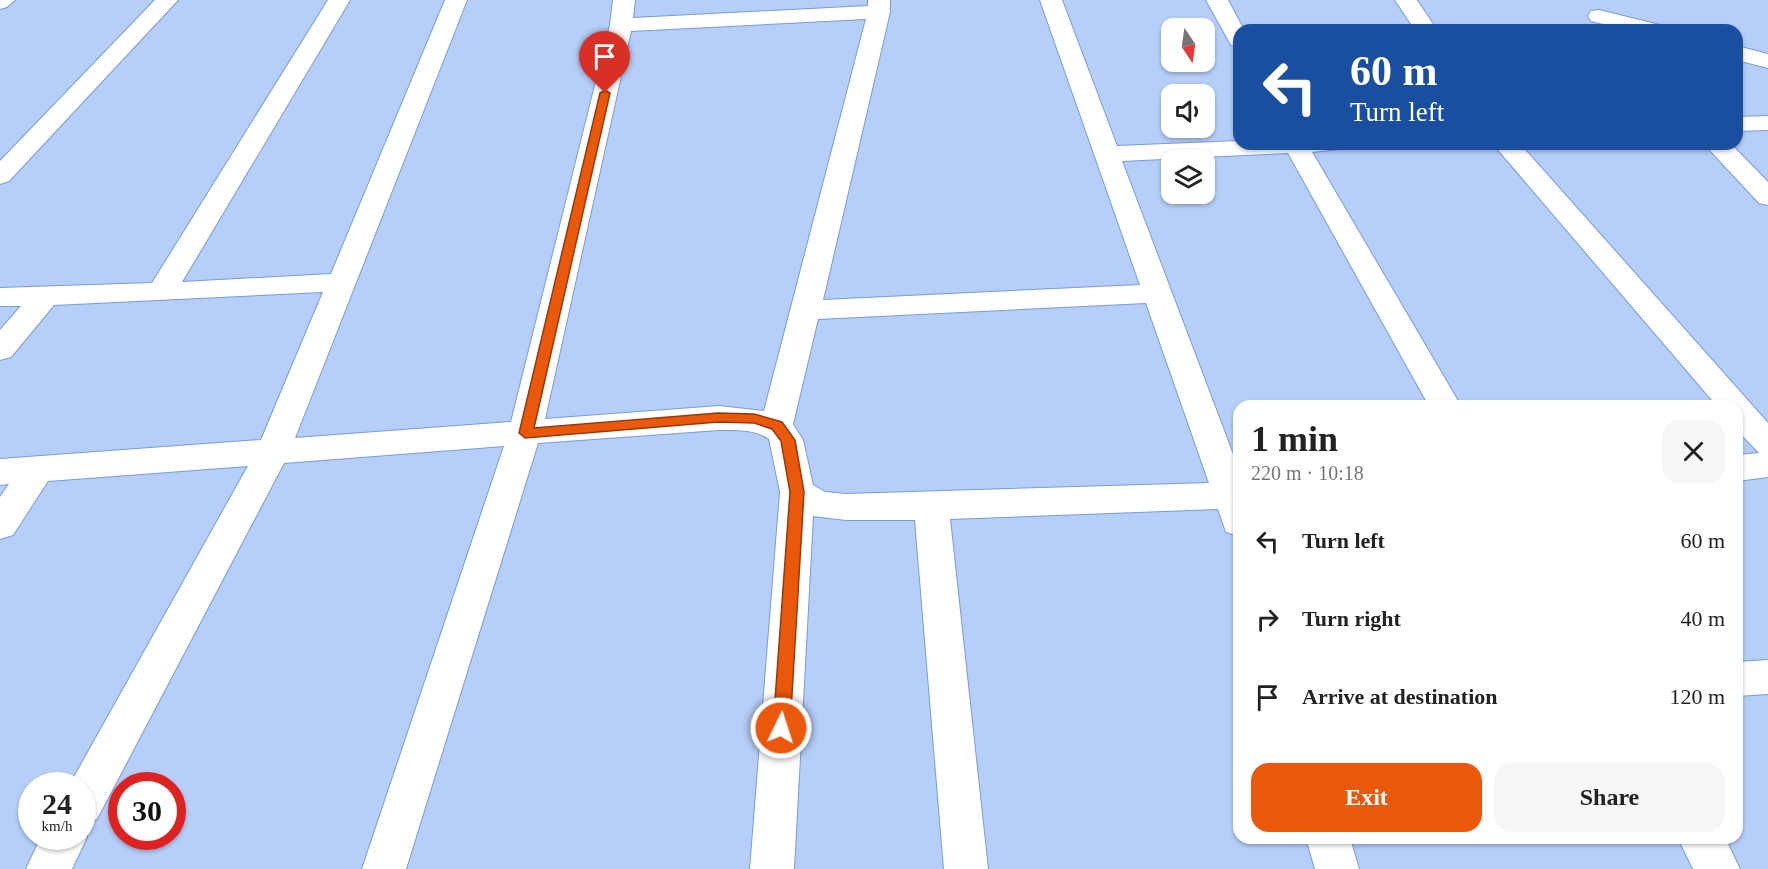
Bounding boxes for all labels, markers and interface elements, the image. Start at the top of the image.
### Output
north arrow [1161,18,1215,72]
map controls [1161,18,1215,204]
pin [579,31,630,93]
icon: arrive [588,40,621,73]
icon: left [1251,48,1329,126]
text: 60 m [1350,48,1438,94]
button: sound [1161,84,1215,138]
text: Turn left [1350,97,1444,127]
button: layers [1161,150,1215,204]
text: 1 min [1251,419,1338,459]
button: close [1662,420,1725,483]
text: 220 m · 10:18 [1251,462,1364,484]
icon: left [1251,525,1284,558]
text: Turn left [1302,528,1385,553]
text: 60 m [1680,528,1725,553]
icon: right [1251,603,1284,636]
text: Turn right [1302,606,1401,631]
text: 40 m [1680,606,1725,631]
icon: arrive [1251,681,1284,714]
text: Arrive at destination [1302,684,1498,709]
text: 120 m [1669,684,1725,709]
position arrow [749,696,813,760]
button: Exit [1251,763,1482,832]
button: Share [1494,763,1725,832]
speed limit sign: 30 [108,772,186,850]
text: 24 [42,787,72,820]
text: km/h [42,818,72,834]

